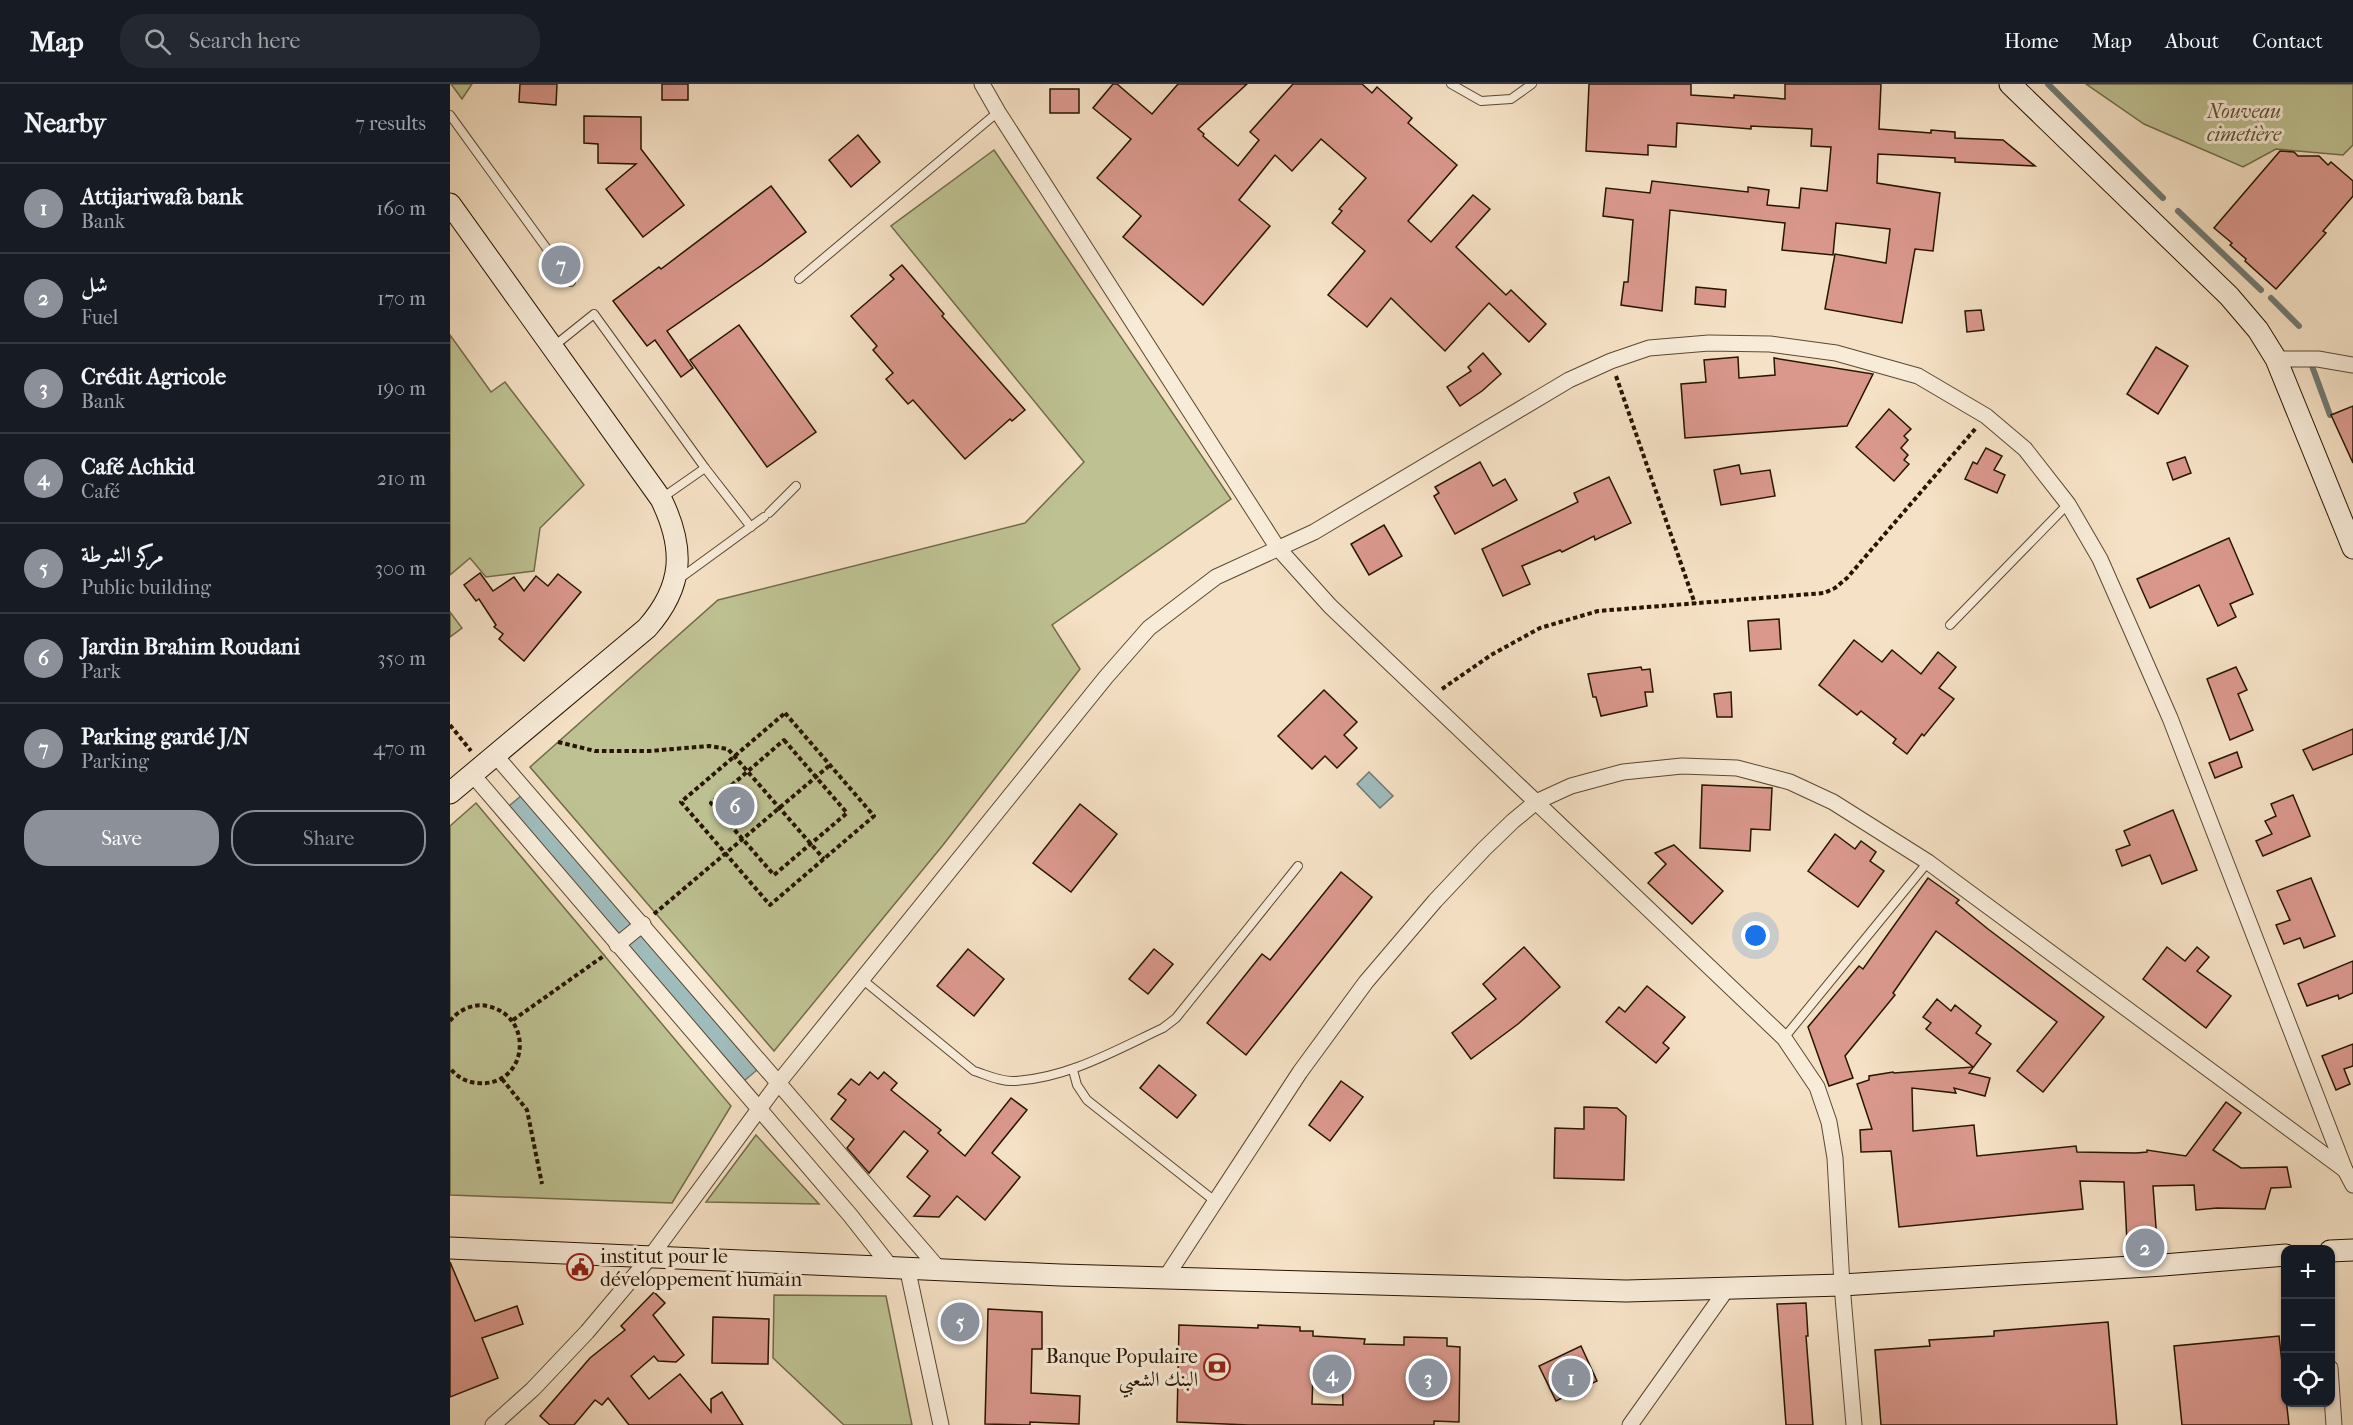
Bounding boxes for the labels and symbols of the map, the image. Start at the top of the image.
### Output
park label: Nouveau cimetière [2206,100,2282,146]
pin: 7 [542,242,580,288]
pin: 6 [716,784,754,828]
your location [1741,921,1770,950]
pin: 2 [2126,1226,2164,1270]
place label: institut pour le développement humain [600,1245,803,1291]
public building icon: institut pour le développement humain [565,1252,595,1282]
pin: 5 [940,1300,980,1344]
place label: Banque Populaire البنك الشعبي [1046,1345,1198,1398]
bank icon: Banque Populaire البنك الشعبي [1202,1352,1232,1382]
pin: 4 [1312,1352,1352,1396]
pin: 3 [1408,1356,1448,1400]
pin: 1 [1552,1356,1590,1400]

